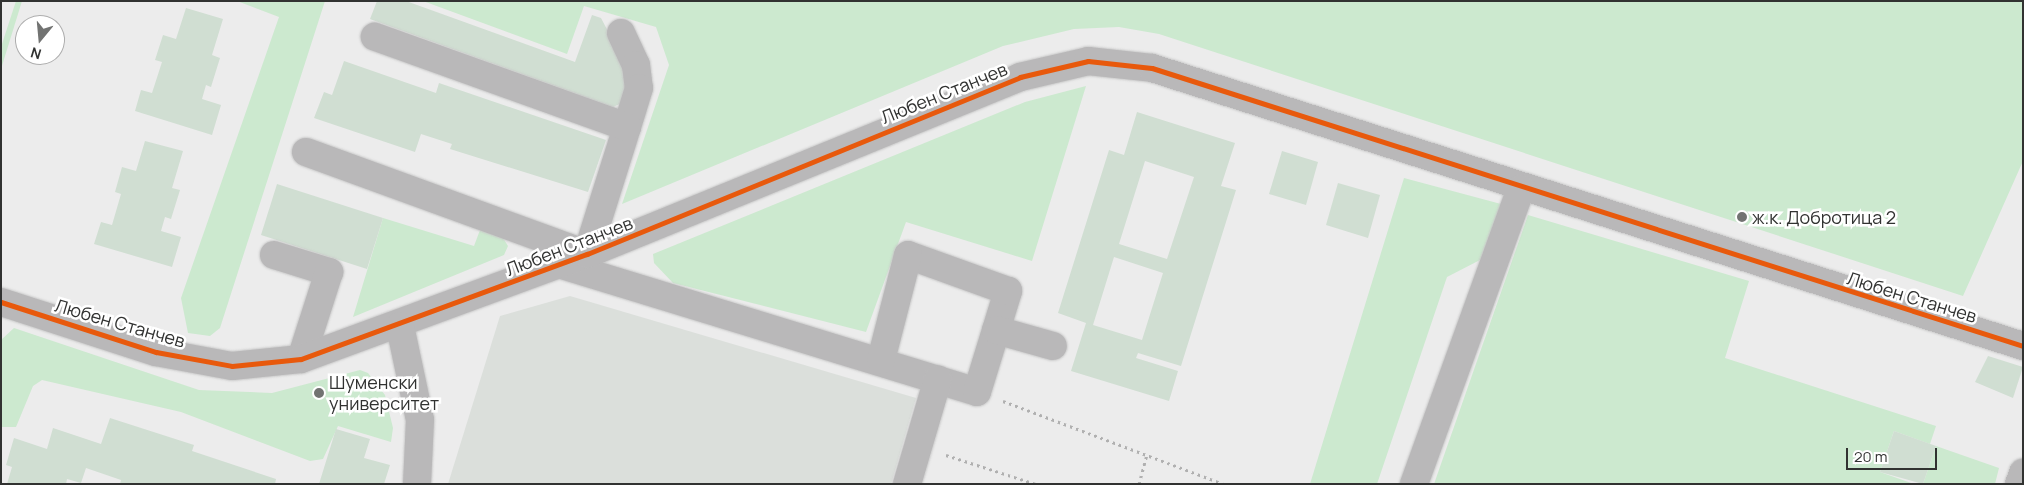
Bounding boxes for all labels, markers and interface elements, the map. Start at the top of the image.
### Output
north arrow [15,15,65,65]
text: N [28,43,43,64]
street label: Любен Станчев [878,58,1010,128]
place label: ж.к. Добротица 2 [1752,206,1896,228]
marker: ж.к. Добротица 2 [1736,211,1748,223]
street label: Любен Станчев [502,212,636,280]
street label: Любен Станчев [1845,267,1979,327]
street label: Любен Станчев [52,294,188,352]
place label: Шуменски университет [329,372,439,414]
marker: Шуменски университет [313,387,325,399]
scale bar [1849,438,1940,470]
text: 20 m [1854,446,1887,467]

